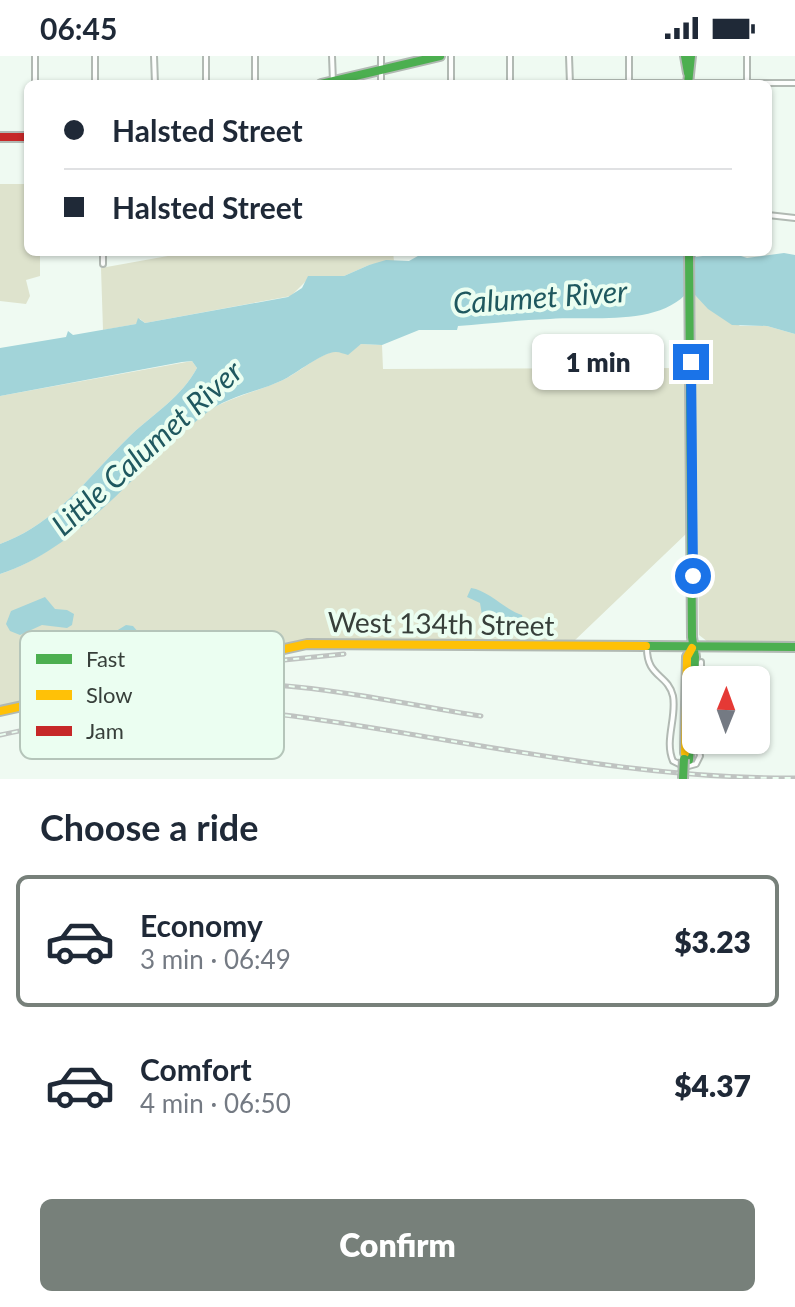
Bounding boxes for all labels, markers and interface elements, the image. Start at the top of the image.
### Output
text: 06:45 [40,10,117,46]
text: Halsted Street [112,112,303,148]
text: Halsted Street [112,189,303,225]
water label: Calumet River [452,272,629,320]
callout: 1 min [531,334,663,390]
route end [673,344,709,380]
text: 1 min [566,346,630,378]
water label: Little Calumet River [43,352,249,542]
route start [675,558,711,594]
street label: West 134th Street [327,604,555,642]
legend [20,631,284,759]
text: Fast [86,645,125,672]
north arrow [682,666,770,754]
map controls [682,666,770,754]
text: Slow [86,681,133,708]
text: Jam [86,717,124,744]
text: Choose a ride [40,805,259,849]
icon: car [44,905,116,977]
text: Economy [140,907,263,943]
text: $3.23 [674,923,751,959]
text: 3 min · 06:49 [140,943,291,975]
icon: car [44,1049,116,1121]
text: Comfort [140,1051,252,1087]
text: $4.37 [674,1067,751,1103]
text: 4 min · 06:50 [140,1087,291,1119]
button: Confirm [40,1199,755,1291]

